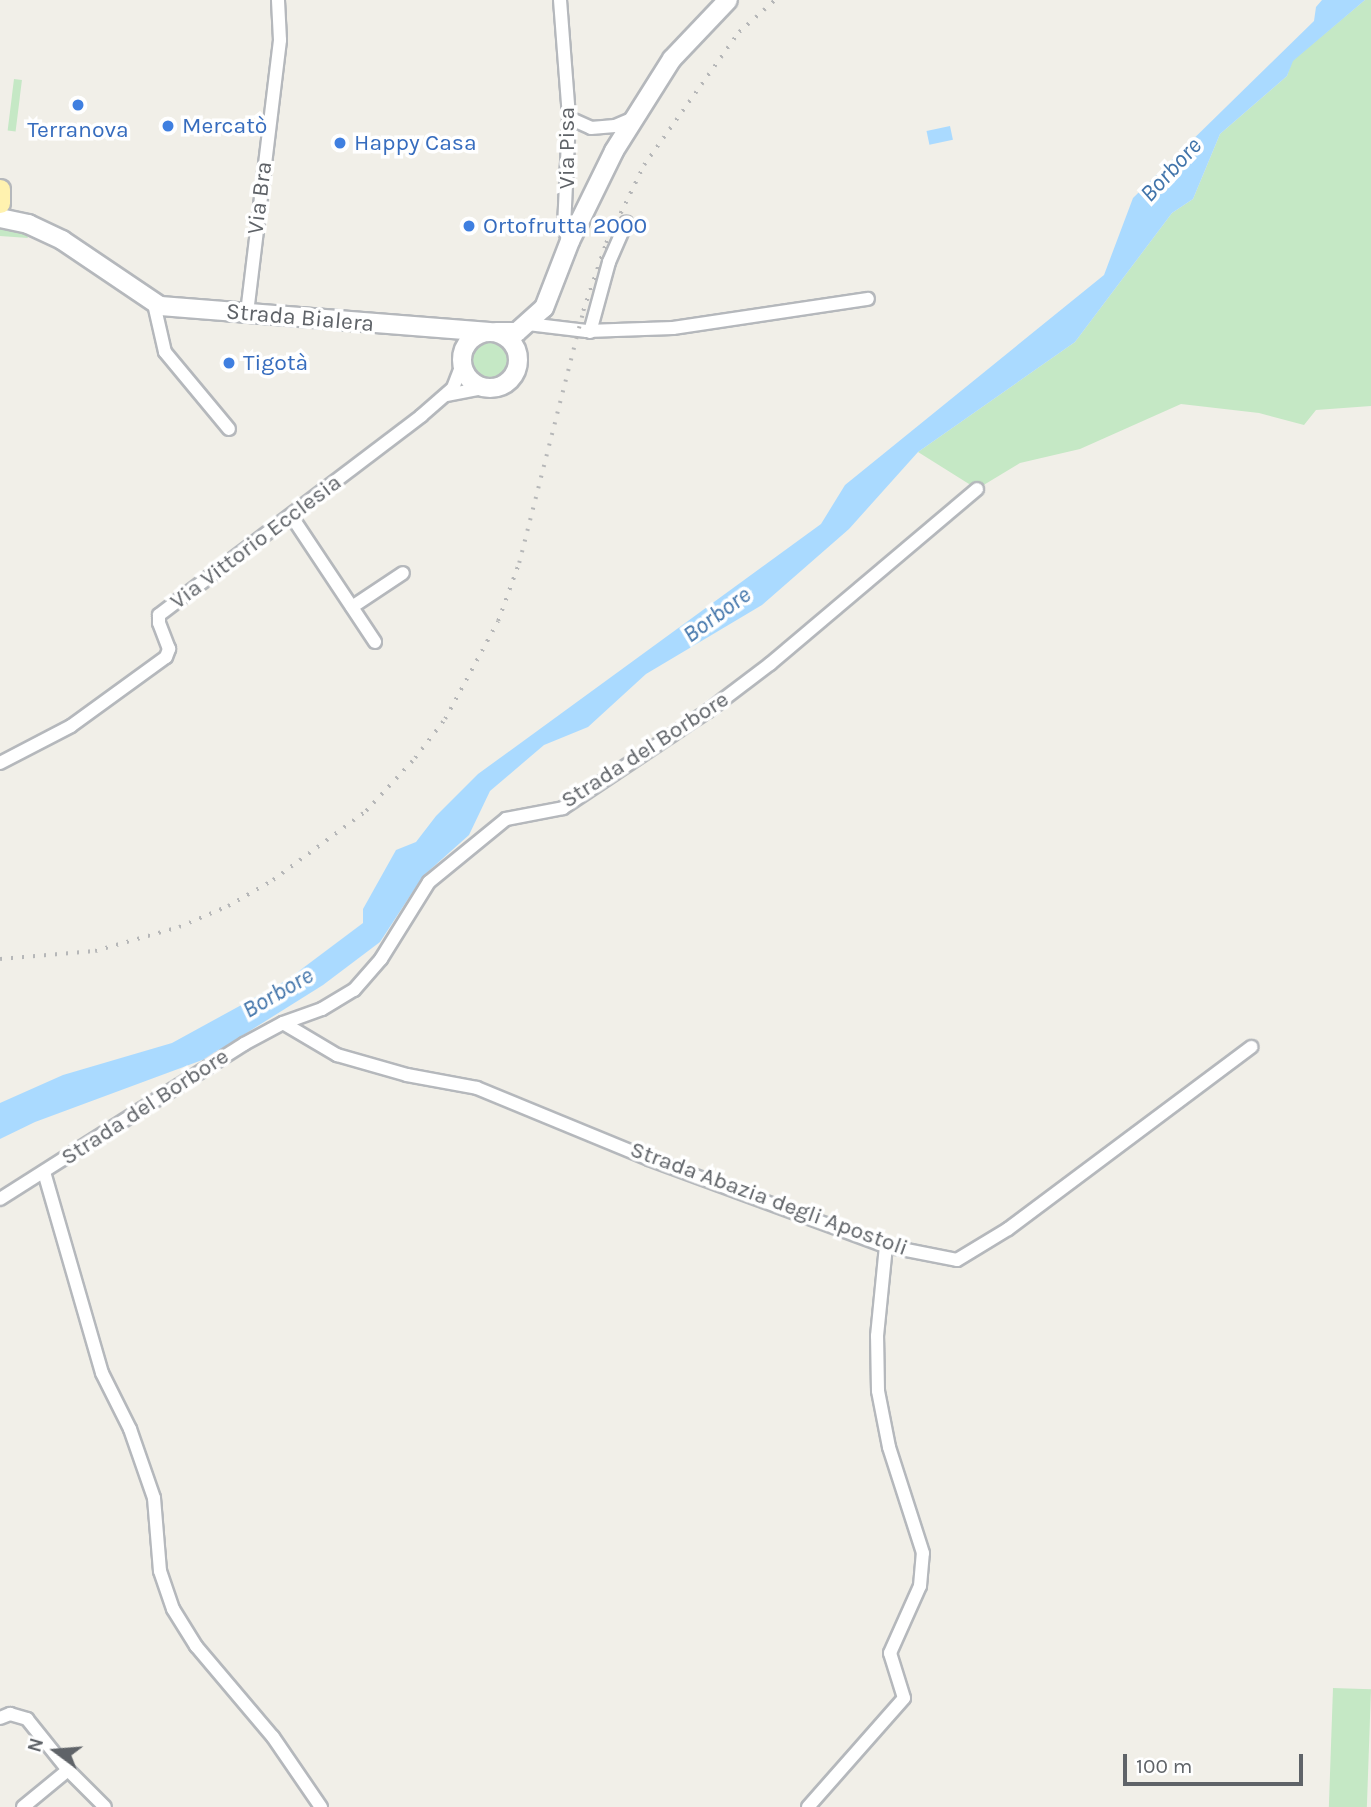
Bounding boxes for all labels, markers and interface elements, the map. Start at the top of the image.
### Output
marker: Terranova [70,97,86,113]
street label: Via Pisa [553,107,581,189]
place label: Mercatò [182,112,267,140]
place label: Terranova [27,116,129,144]
marker: Mercatò [160,118,176,134]
place label: Happy Casa [354,129,477,157]
water label: Borbore [1134,132,1208,208]
marker: Happy Casa [332,135,348,151]
street label: Via Bra [242,160,278,236]
place label: Ortofrutta 2000 [483,212,647,240]
marker: Ortofrutta 2000 [461,218,477,234]
street label: Strada Bialera [225,298,375,338]
place label: Tigotà [243,349,308,377]
marker: Tigotà [221,355,237,371]
street label: Via Vittorio Ecclesia [165,469,347,615]
water label: Borbore [677,581,757,649]
street label: Strada del Borbore [556,686,734,814]
water label: Borbore [237,961,319,1025]
street label: Strada del Borbore [56,1043,234,1171]
street label: Strada Abazia degli Apostoli [626,1136,912,1262]
north arrow [21,1716,91,1786]
text: N [23,1736,48,1755]
scale bar [1126,1741,1306,1785]
text: 100 m [1136,1754,1193,1778]

